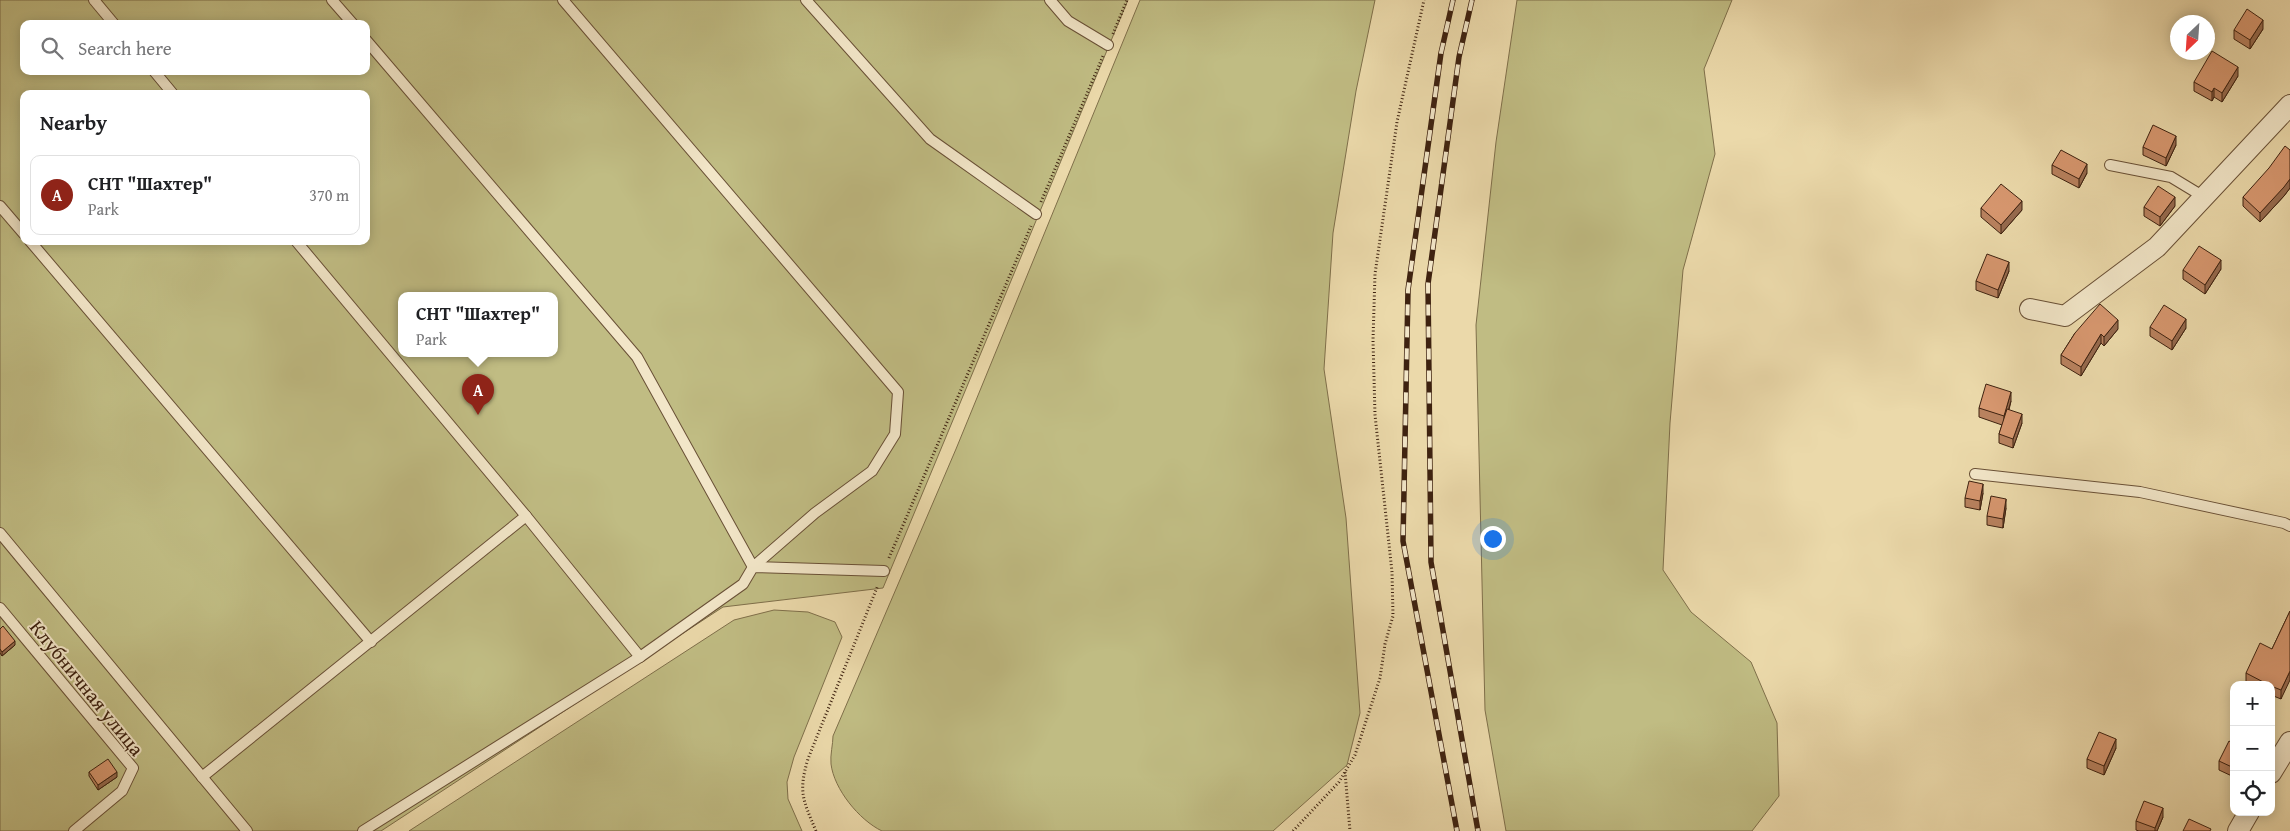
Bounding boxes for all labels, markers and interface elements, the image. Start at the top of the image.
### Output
north arrow [2170,15,2215,60]
search box [20,20,370,75]
icon: search [38,34,66,62]
text: Search here [78,34,172,62]
text: Nearby [40,107,107,138]
text: СНТ "Шахтер" [88,169,212,197]
text: A [52,183,62,207]
text: 370 m [309,183,349,207]
text: Park [88,197,119,221]
popup [398,292,558,357]
text: СНТ "Шахтер" [416,299,540,327]
text: Park [416,327,447,351]
pin: A [462,374,494,415]
your location [1480,526,1506,552]
street label: Клубничная улица [23,613,152,762]
map controls [2230,681,2275,816]
button: + [2230,681,2275,726]
button: − [2230,726,2275,771]
button: locate [2230,771,2275,816]

